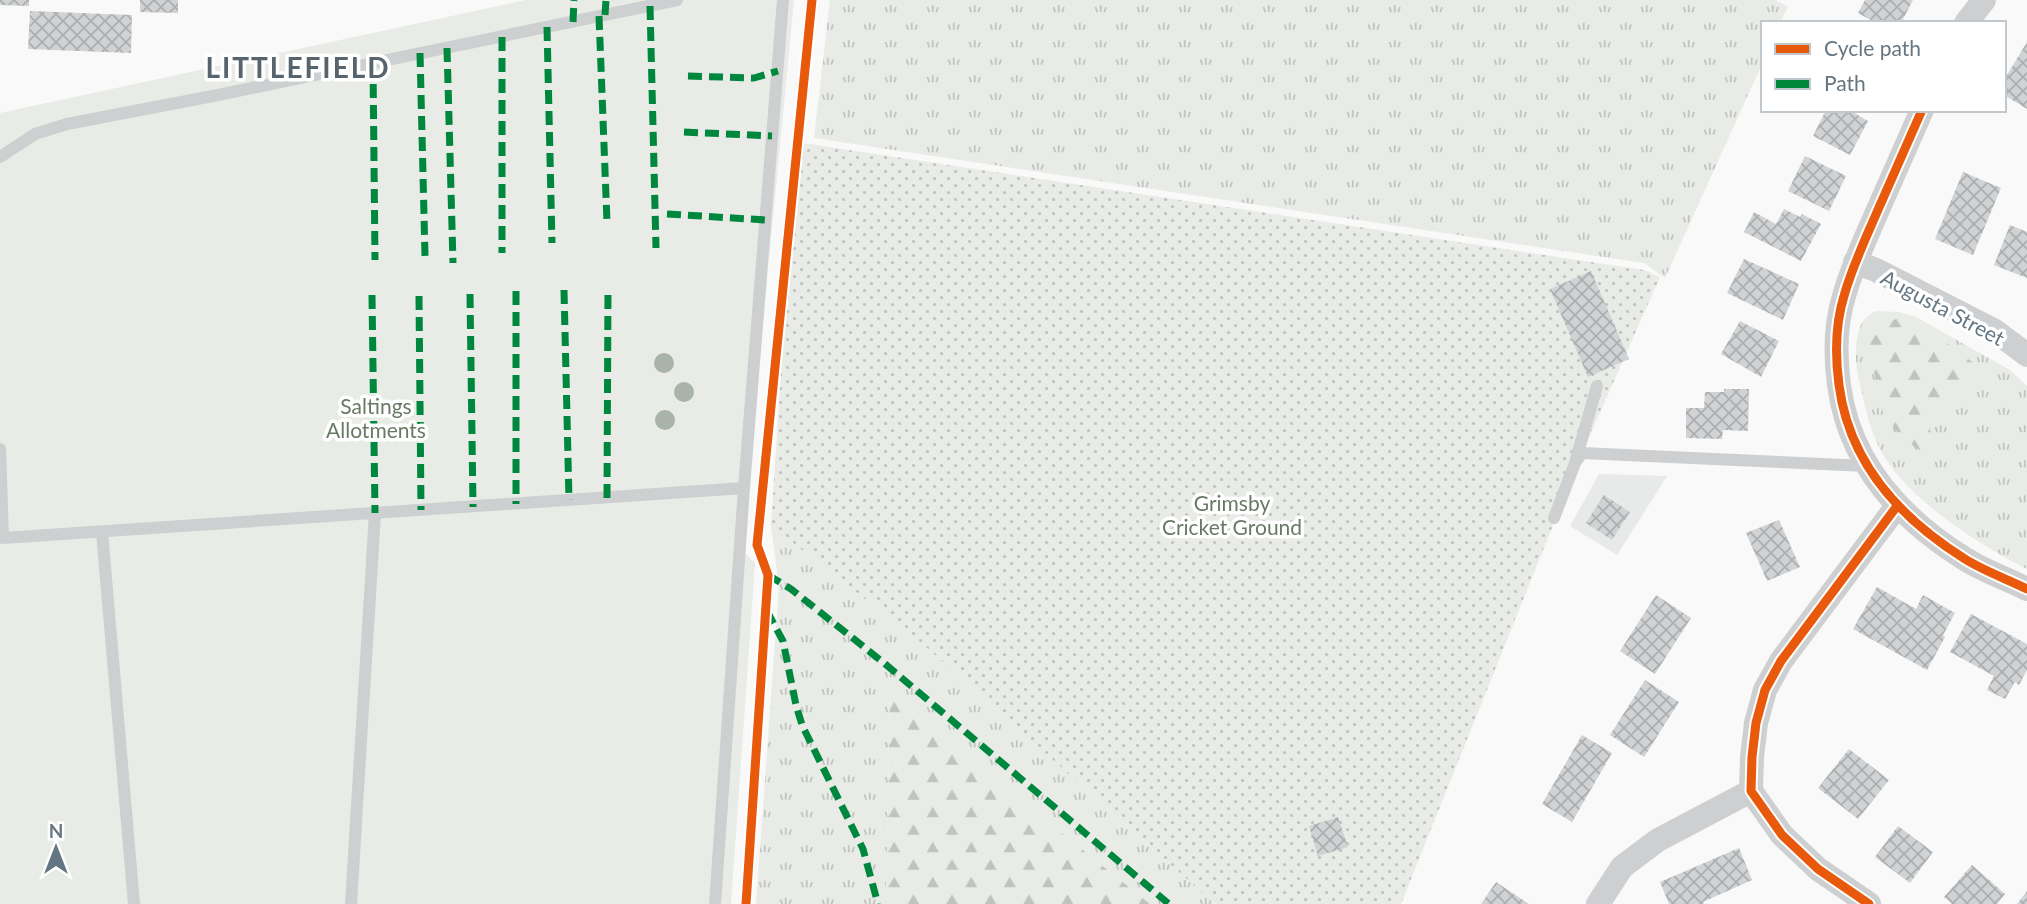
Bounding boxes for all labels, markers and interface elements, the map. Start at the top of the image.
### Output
legend [1761,21,2006,112]
text: Cycle path [1824,35,1921,60]
district label: LITTLEFIELD [205,50,391,84]
text: Path [1824,70,1866,95]
street label: Augusta Street [1877,264,2009,350]
park label: Saltings Allotments [326,393,426,442]
park label: Grimsby Cricket Ground [1162,490,1302,539]
north arrow [21,813,91,883]
text: N [49,819,63,842]

